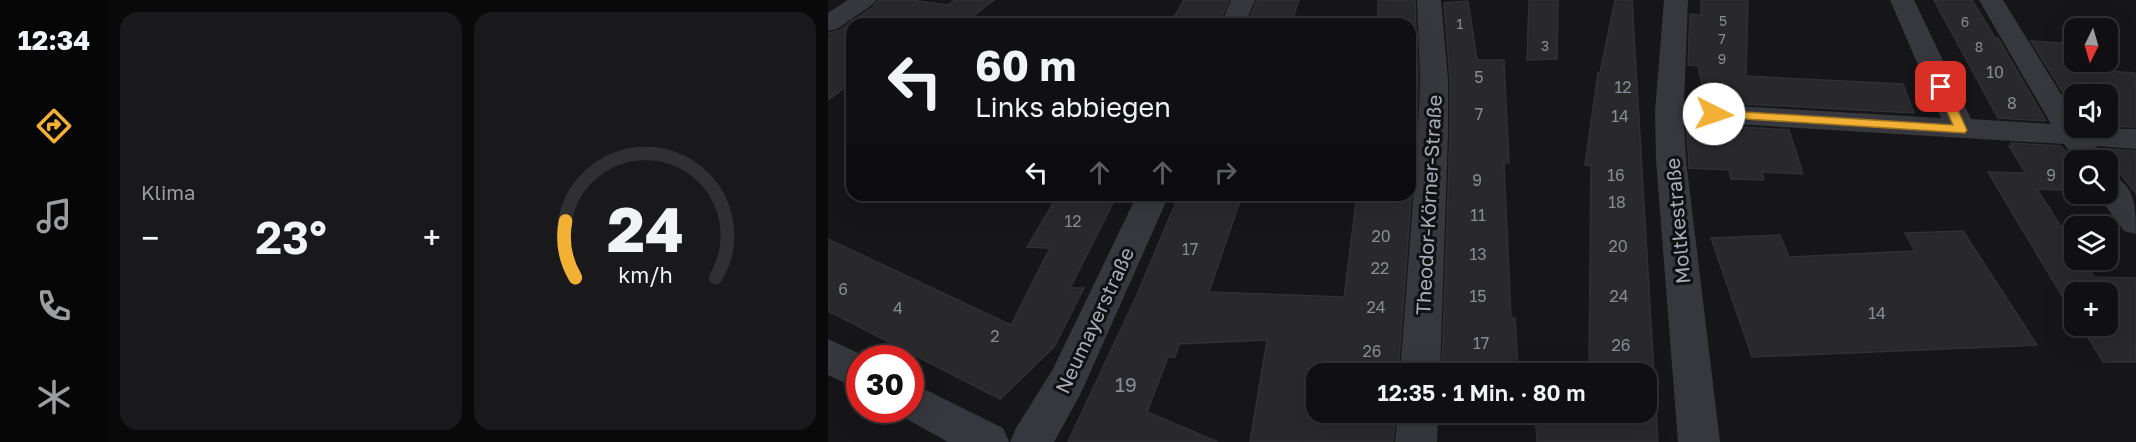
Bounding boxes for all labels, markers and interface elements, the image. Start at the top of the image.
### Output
house number: 5 [1719,12,1727,29]
house number: 6 [1961,13,1969,30]
house number: 1 [1457,15,1464,32]
north arrow [2064,18,2118,72]
map controls [2064,18,2118,336]
text: 12:34 [18,24,90,56]
house number: 7 [1718,30,1726,47]
house number: 3 [1541,37,1549,54]
house number: 8 [1975,38,1983,55]
text: 60 m [975,40,1076,90]
icon: left [876,42,954,120]
house number: 9 [1718,50,1726,67]
pin [1915,61,1966,112]
house number: 10 [1986,62,2004,82]
house number: 5 [1474,67,1484,87]
icon: arrive [1924,70,1957,103]
house number: 12 [1614,77,1632,97]
position arrow [1682,82,1746,146]
button: sound [2064,84,2118,138]
text: Links abbiegen [975,91,1171,123]
house number: 8 [2007,93,2017,113]
street label: Theodor-Körner-Straße [1410,94,1446,316]
house number: 7 [1475,104,1483,124]
icon: directions [33,105,75,147]
house number: 14 [1611,106,1629,126]
button: search [2064,150,2118,204]
icon: left [1020,156,1053,189]
icon: ahead [1083,156,1116,189]
icon: ahead [1146,156,1179,189]
icon: right [1209,156,1242,189]
street label: Moltkestraße [1660,157,1694,285]
house number: 16 [1607,165,1625,185]
house number: 9 [2046,165,2056,185]
house number: 9 [1472,170,1482,190]
text: Klima [141,180,195,204]
text: 24 [606,191,684,266]
house number: 18 [1608,192,1626,212]
icon: music [33,195,75,237]
house number: 11 [1470,205,1486,225]
text: 23° [255,210,327,264]
house number: 12 [1064,211,1082,231]
button: layers [2064,216,2118,270]
text: − [141,218,159,257]
text: + [423,218,441,257]
house number: 20 [1371,226,1391,246]
house number: 20 [1608,236,1628,256]
house number: 17 [1182,239,1198,259]
street label: Neumayerstraße [1050,243,1138,397]
house number: 13 [1469,244,1487,264]
house number: 22 [1371,258,1389,278]
text: km/h [618,262,672,288]
house number: 6 [838,279,848,299]
button: + [2064,282,2118,336]
icon: phone [33,285,75,327]
house number: 15 [1469,286,1487,306]
house number: 24 [1609,286,1629,306]
house number: 24 [1366,297,1386,317]
house number: 4 [893,298,903,318]
house number: 14 [1868,303,1886,323]
house number: 2 [990,326,1000,346]
house number: 17 [1473,333,1489,353]
house number: 26 [1612,335,1630,355]
house number: 26 [1363,341,1381,361]
speed limit sign: 30 [846,345,924,423]
house number: 19 [1115,372,1137,396]
icon: climate [33,376,75,418]
text: 12:35 · 1 Min. · 80 m [1378,379,1585,406]

